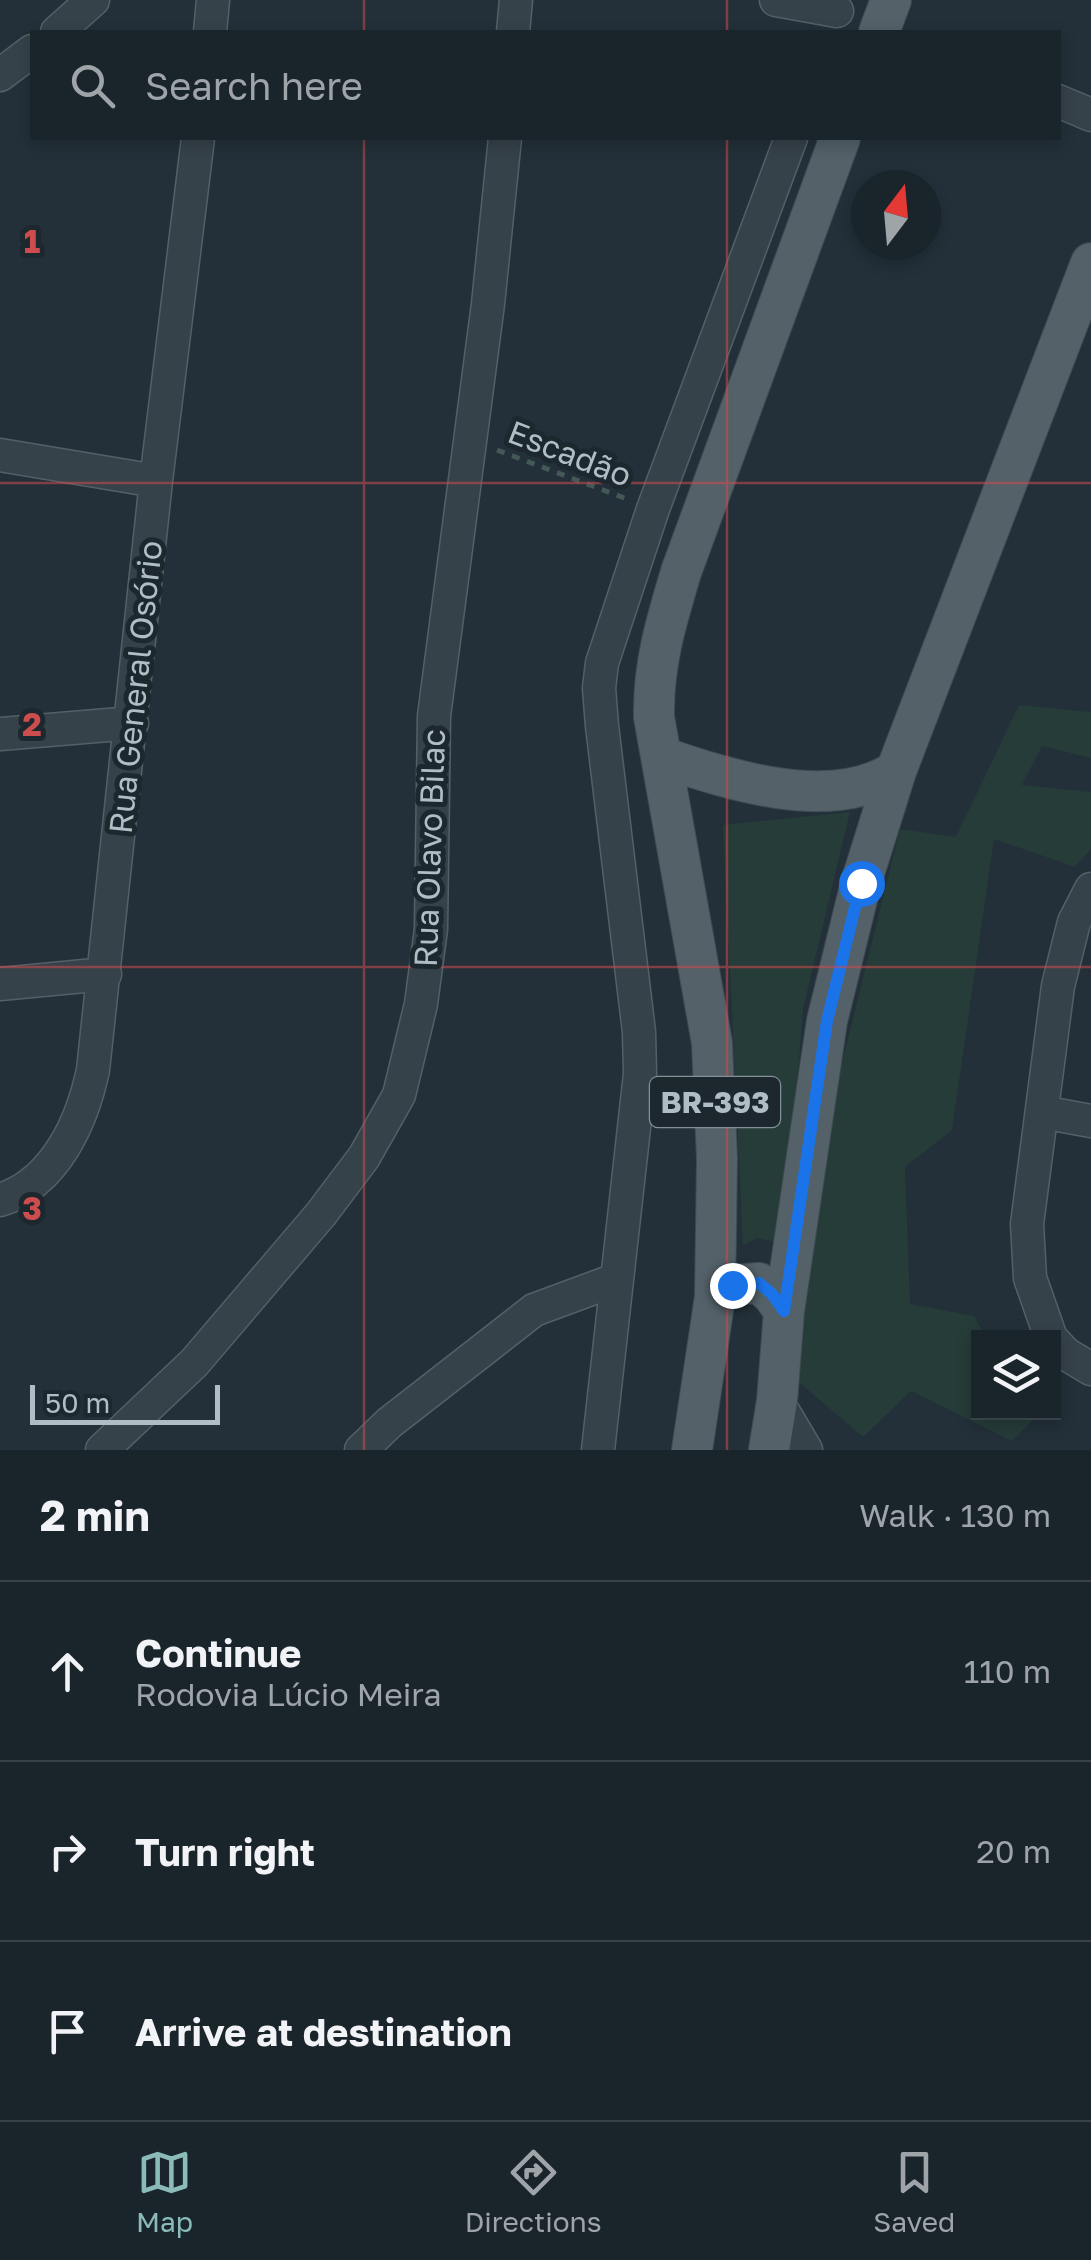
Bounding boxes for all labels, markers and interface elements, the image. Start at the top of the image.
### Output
search box [30,30,1061,140]
icon: search [65,58,120,113]
text: Search here [145,63,363,108]
north arrow [851,170,941,260]
text: 1 [24,222,40,260]
street label: Escadão [503,412,637,494]
street label: Rua General Osório [101,539,169,835]
text: 2 [22,705,42,743]
street label: Rua Olavo Bilac [406,728,452,968]
route start [839,861,885,907]
road number: BR-393 [650,1077,780,1127]
text: 3 [22,1189,42,1227]
route end [710,1263,756,1309]
map controls [971,1330,1061,1420]
button: layers [971,1330,1061,1420]
scale bar [30,1380,220,1424]
text: 50 m [45,1386,110,1419]
text: 2 min [40,1490,150,1540]
text: Walk · 130 m [859,1496,1051,1534]
text: Continue [135,1630,301,1675]
icon: ahead [40,1644,95,1699]
text: 110 m [964,1652,1051,1690]
text: Rodovia Lúcio Meira [135,1675,442,1713]
icon: right [40,1824,95,1879]
text: Turn right [135,1829,315,1874]
text: 20 m [976,1832,1051,1870]
icon: arrive [40,2004,95,2059]
text: Arrive at destination [135,2009,512,2054]
tab: Map [136,2145,193,2238]
tab: Directions [465,2145,602,2238]
tab: Saved [873,2145,955,2238]

